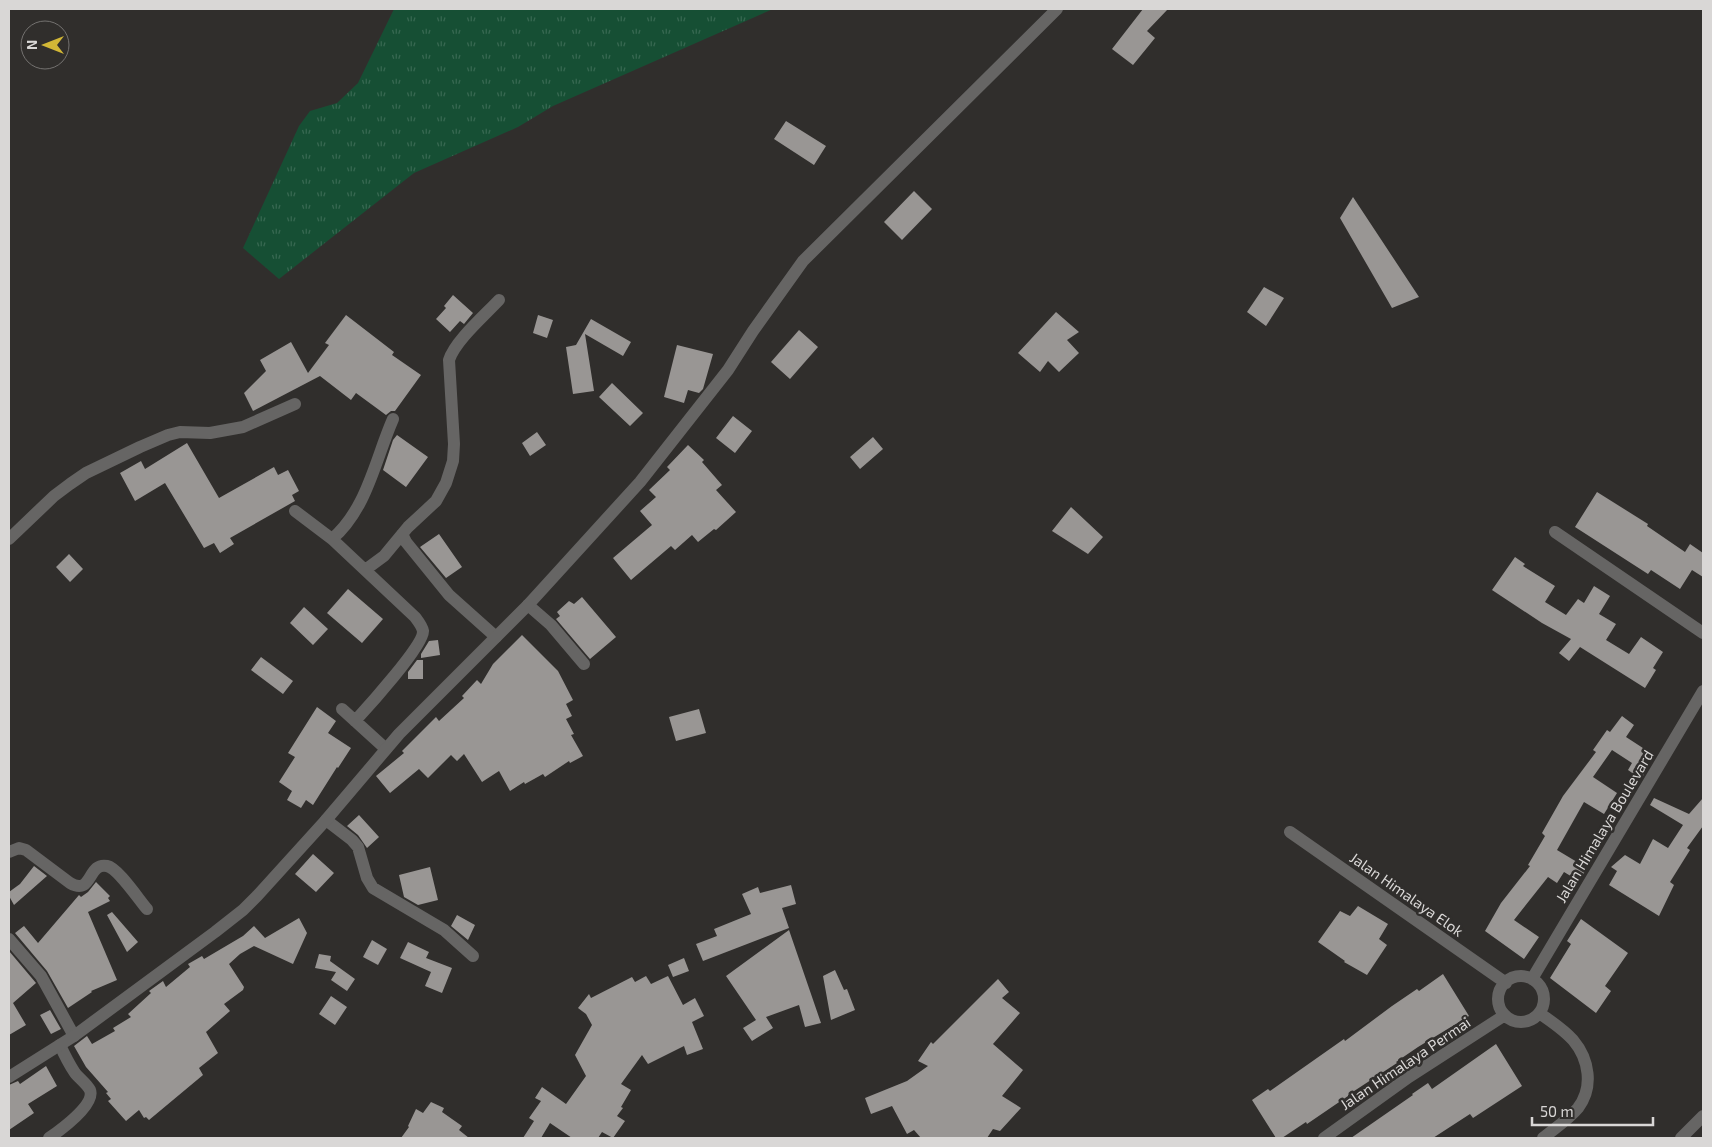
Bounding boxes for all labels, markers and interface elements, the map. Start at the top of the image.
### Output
north arrow [20,20,70,70]
text: N [23,40,40,50]
street label: Jalan Himalaya Boulevard [1551,746,1657,906]
street label: Jalan Himalaya Elok [1347,848,1467,940]
street label: Jalan Himalaya Permai [1336,1013,1474,1113]
scale bar [1532,1094,1653,1126]
text: 50 m [1540,1102,1574,1120]

